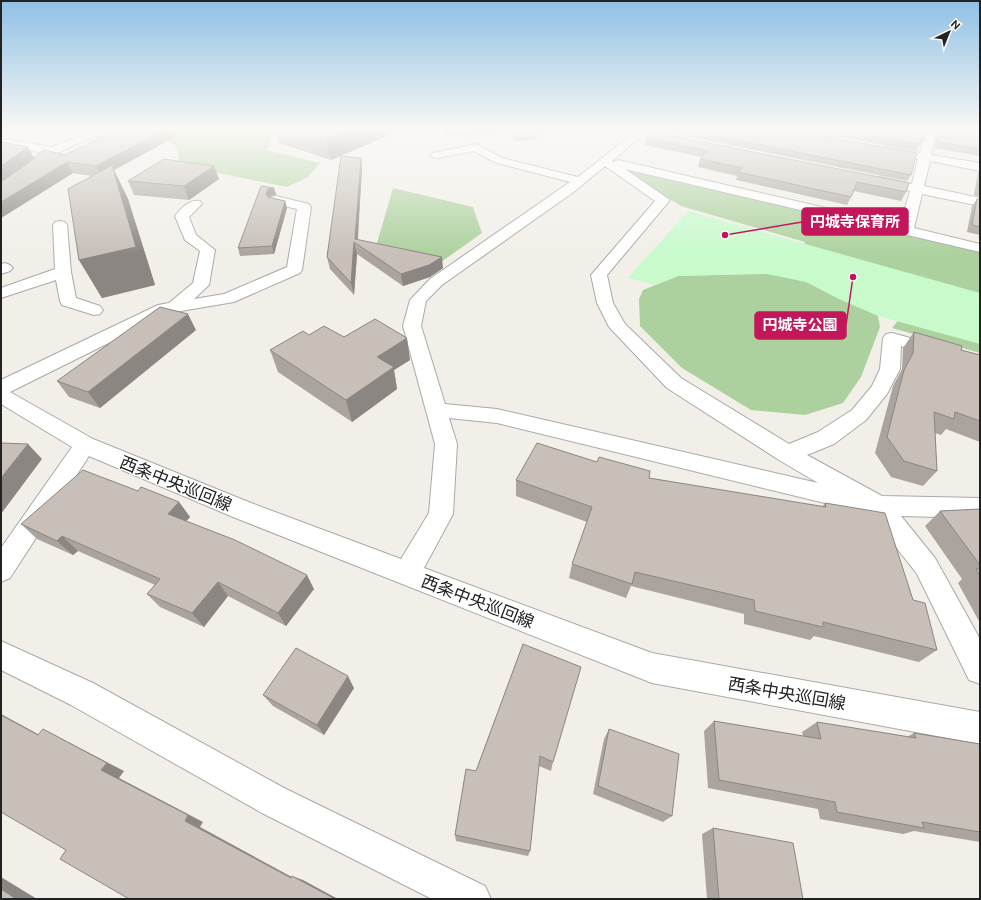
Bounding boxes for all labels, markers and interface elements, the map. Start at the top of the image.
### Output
north arrow [929,12,969,52]
text: N [949,17,963,32]
callout: 円城寺保育所 [802,208,908,235]
text: 円城寺保育所 [810,213,900,230]
callout: 円城寺公園 [755,312,846,339]
text: 円城寺公園 [762,316,838,333]
street label: 西条中央巡回線 [117,452,235,514]
street label: 西条中央巡回線 [419,571,537,631]
street label: 西条中央巡回線 [727,673,847,713]

